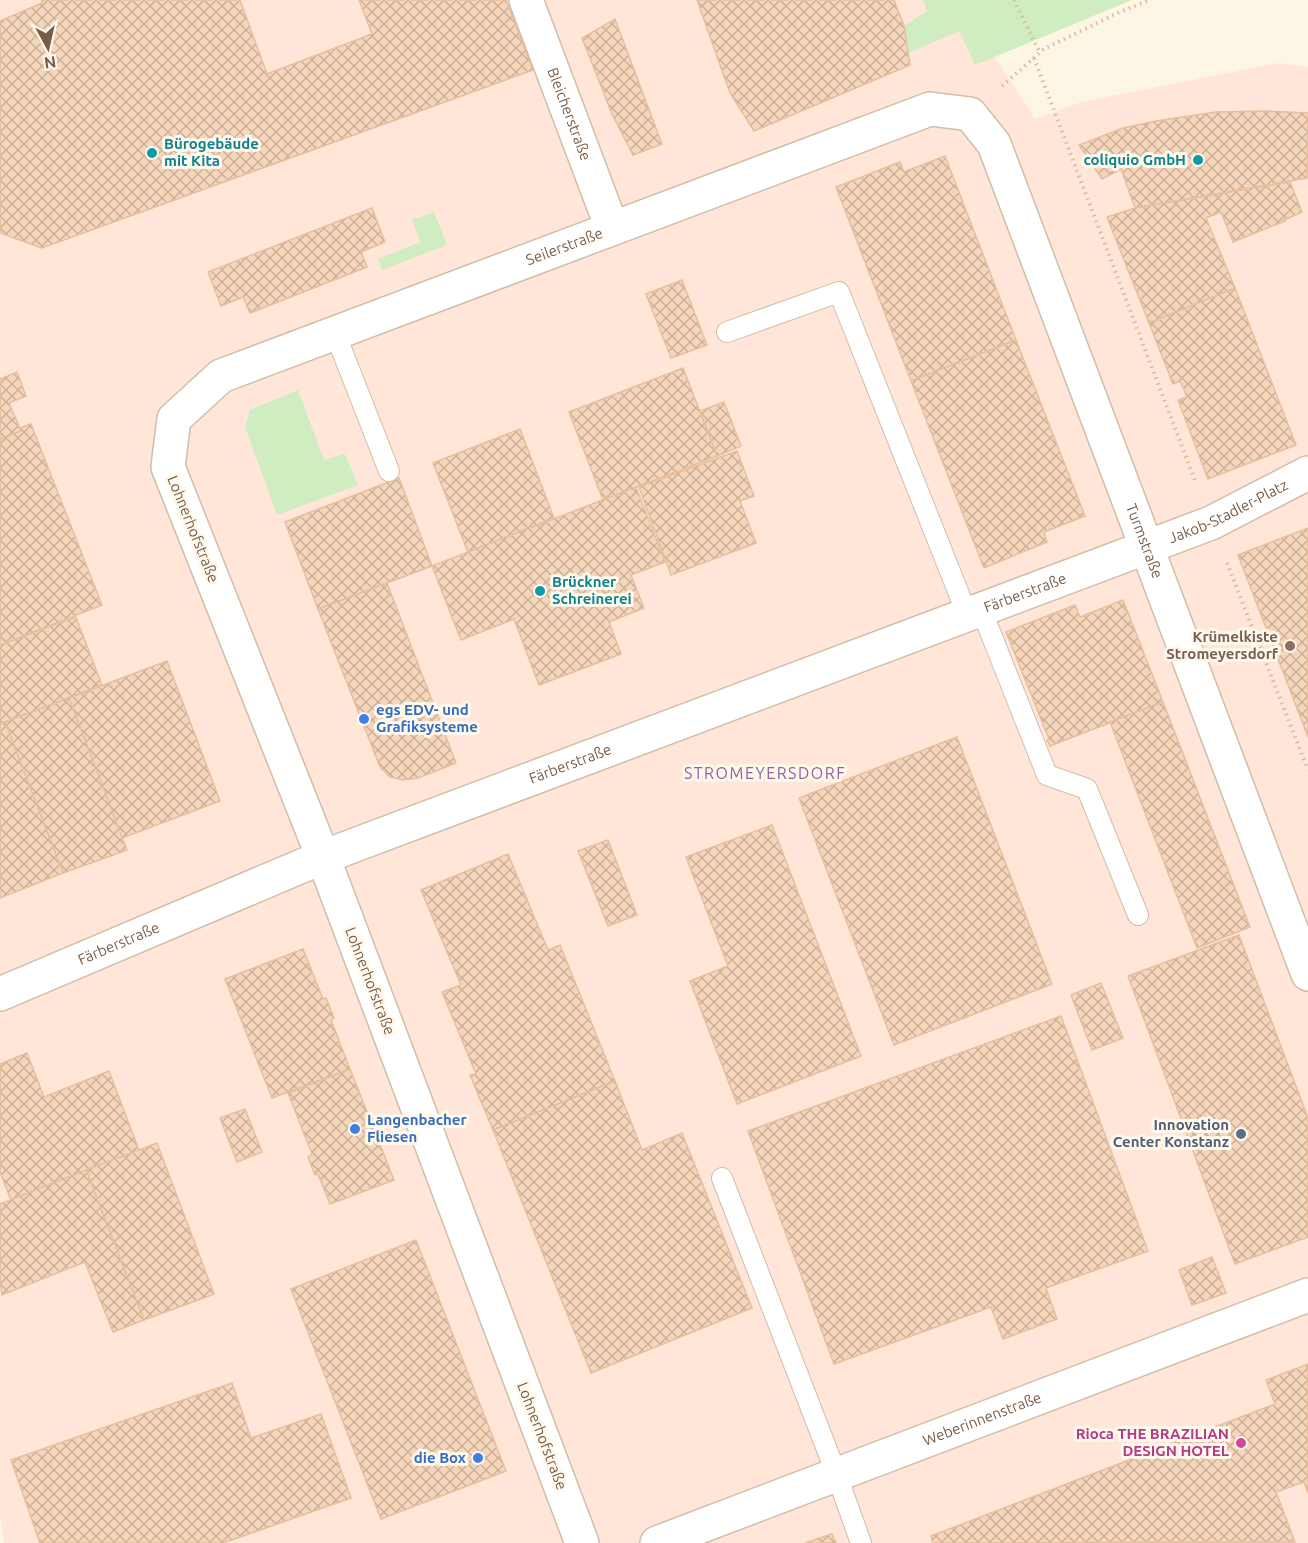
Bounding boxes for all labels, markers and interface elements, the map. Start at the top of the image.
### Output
north arrow [18,18,78,78]
text: N [43,53,57,73]
street label: Bleicherstraße [544,65,595,163]
place label: Bürogebäude mit Kita [164,135,259,169]
marker: Bürogebäude mit Kita [145,146,159,160]
place label: coliquio GmbH [1083,151,1186,168]
marker: coliquio GmbH [1191,153,1205,167]
street label: Seilerstraße [523,224,605,268]
street label: Lohnerhofstraße [164,473,223,585]
street label: Jakob-Stadler-Platz [1166,476,1291,546]
street label: Turmstraße [1123,501,1167,581]
street label: Färberstraße [981,569,1068,616]
place label: Brückner Schreinerei [552,573,632,607]
marker: Brückner Schreinerei [533,584,547,598]
place label: Krümelkiste Stromeyersdorf [1166,628,1279,662]
marker: Krümelkiste Stromeyersdorf [1283,639,1297,653]
place label: egs EDV- und Grafiksysteme [376,701,478,735]
marker: egs EDV- und Grafiksysteme [357,712,371,726]
street label: Färberstraße [527,740,614,787]
district label: STROMEYERSDORF [684,764,846,782]
street label: Färberstraße [75,918,162,968]
street label: Lohnerhofstraße [342,925,399,1037]
place label: Langenbacher Fliesen [367,1111,467,1145]
place label: Innovation Center Konstanz [1113,1116,1229,1150]
marker: Langenbacher Fliesen [348,1122,362,1136]
marker: Innovation Center Konstanz [1234,1127,1248,1141]
street label: Lohnerhofstraße [514,1380,571,1492]
street label: Weberinnenstraße [920,1388,1044,1449]
place label: Rioca THE BRAZILIAN DESIGN HOTEL [1076,1425,1229,1459]
marker: Rioca THE BRAZILIAN DESIGN HOTEL [1234,1436,1248,1450]
place label: die Box [414,1449,466,1466]
marker: die Box [471,1451,485,1465]

